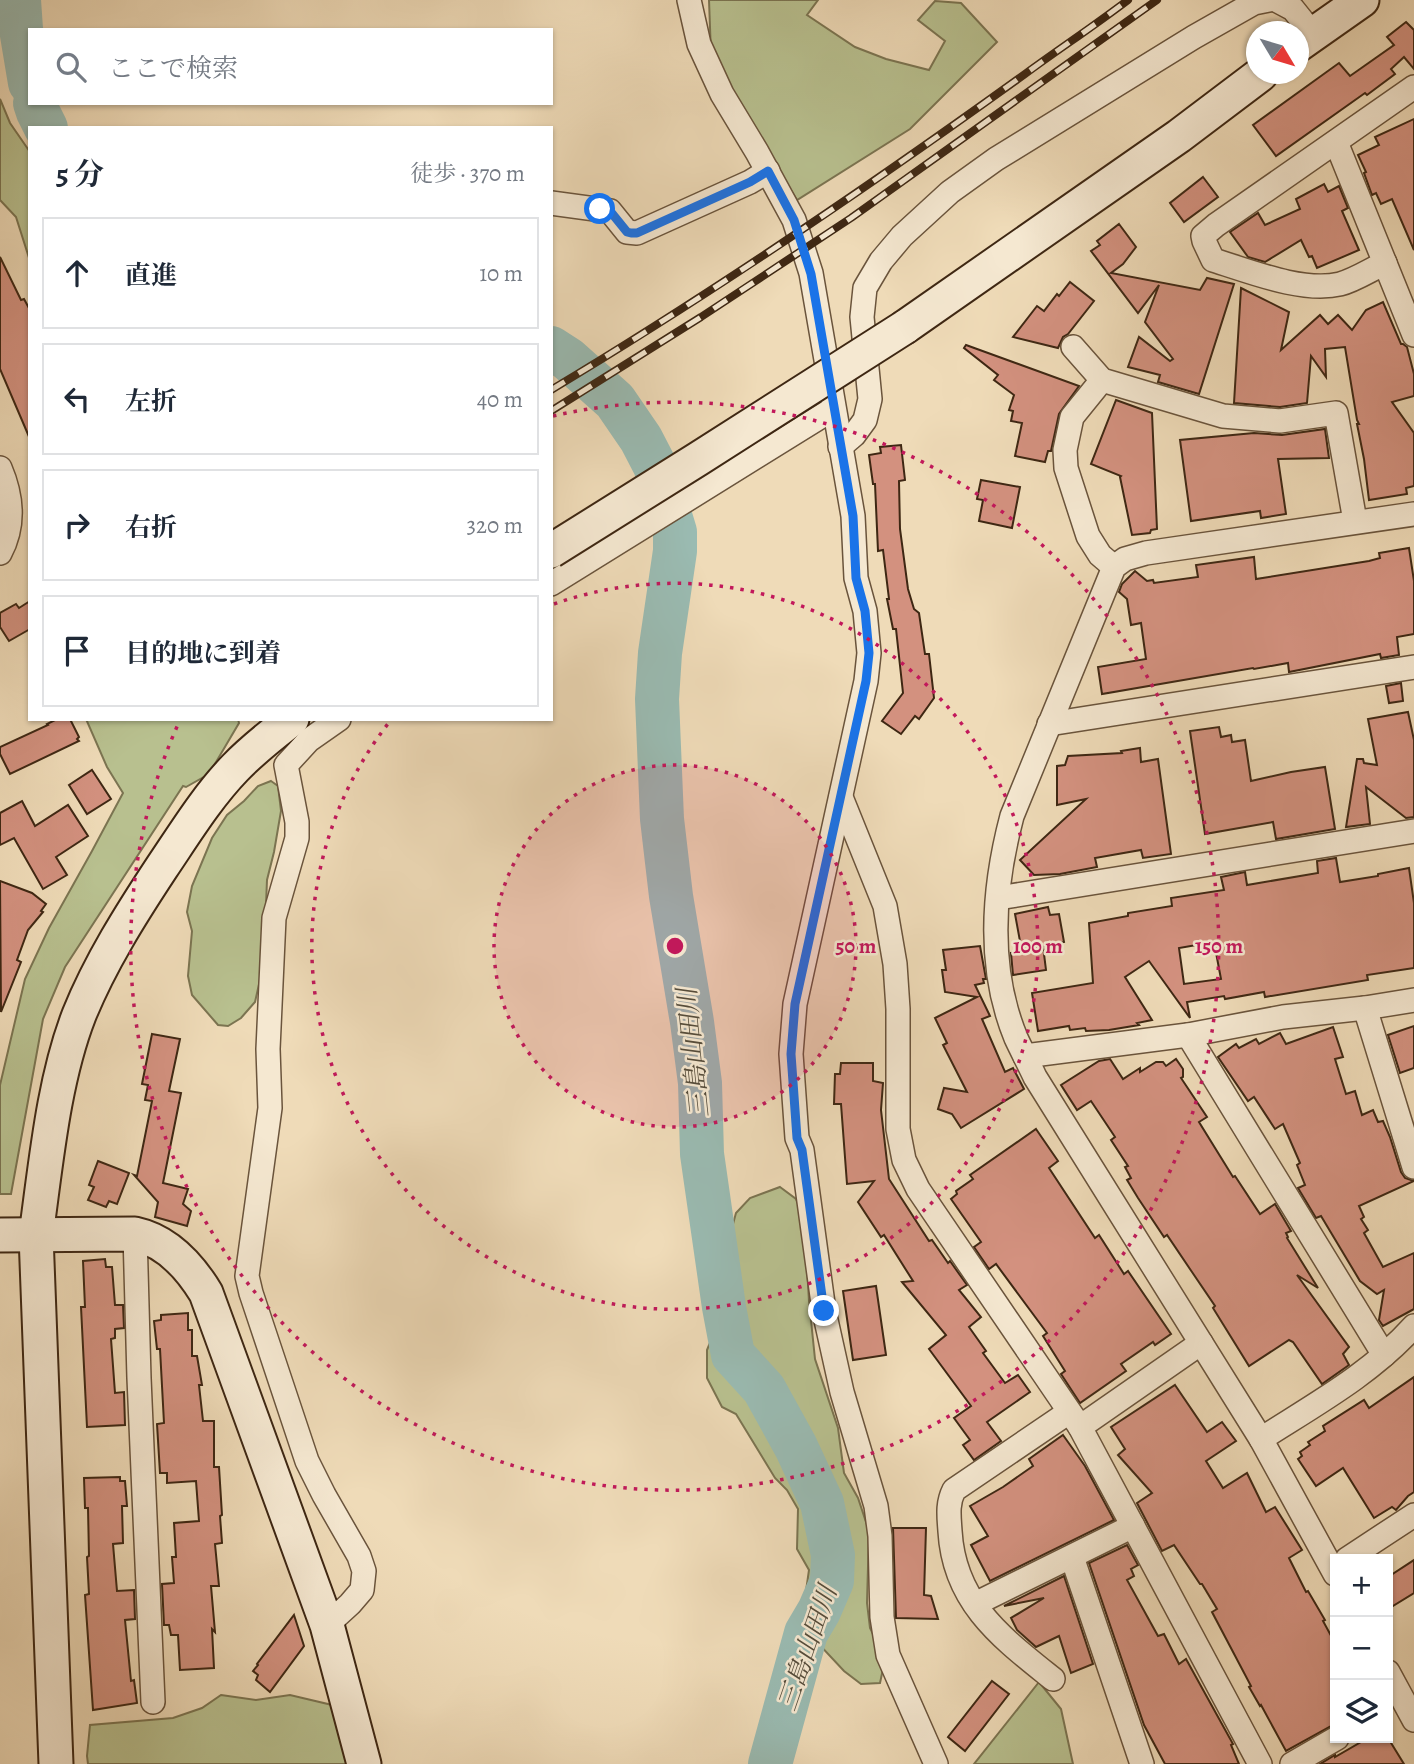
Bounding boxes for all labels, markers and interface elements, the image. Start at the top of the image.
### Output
north arrow [1246,21,1309,84]
search box [28,28,553,105]
icon: search [52,48,90,86]
text: ここで検索 [108,51,238,86]
text: 5 分 [56,154,104,194]
text: 徒歩 · 370 m [410,158,525,189]
route start [584,193,615,224]
icon: ahead [58,254,96,292]
text: 直進 [125,258,177,293]
text: 10 m [479,258,523,289]
icon: left [58,380,96,418]
text: 左折 [125,384,177,419]
text: 40 m [477,384,523,415]
icon: right [58,506,96,544]
text: 右折 [125,510,177,545]
text: 320 m [467,510,523,541]
icon: arrive [58,632,96,670]
text: 目的地に到着 [125,636,281,671]
text: 50 m [836,932,877,960]
text: 100 m [1013,932,1063,960]
text: 150 m [1195,932,1244,960]
centre of rings [663,934,687,958]
water label: 三島山田川 [669,983,718,1119]
route end [808,1295,839,1326]
map controls [1330,1554,1393,1743]
button: + [1330,1554,1393,1617]
water label: 三島山田川 [770,1578,846,1715]
button: − [1330,1617,1393,1680]
button: layers [1330,1680,1393,1743]

